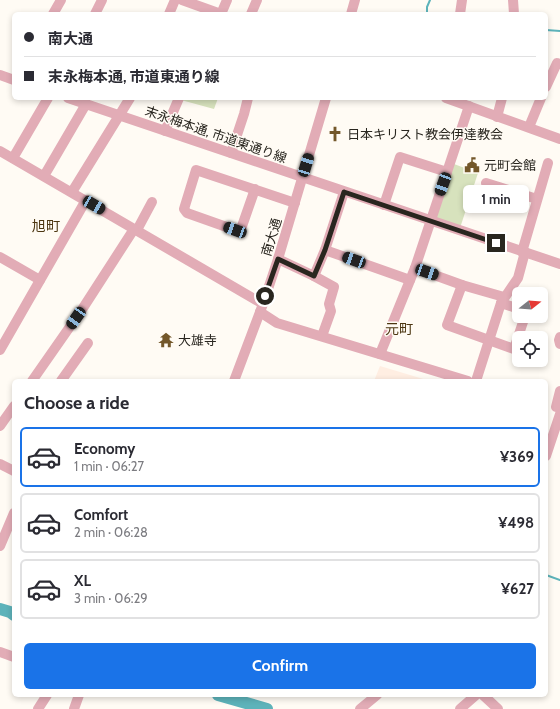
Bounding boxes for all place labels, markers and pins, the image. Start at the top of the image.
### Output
church icon: 日本キリスト教会伊達教会 [326,125,344,143]
place label: 日本キリスト教会伊達教会 [347,126,503,142]
public building icon: 元町会館 [463,156,481,174]
place label: 元町会館 [484,157,536,173]
temple icon: 大雄寺 [157,331,175,349]
place label: 大雄寺 [178,332,217,348]

